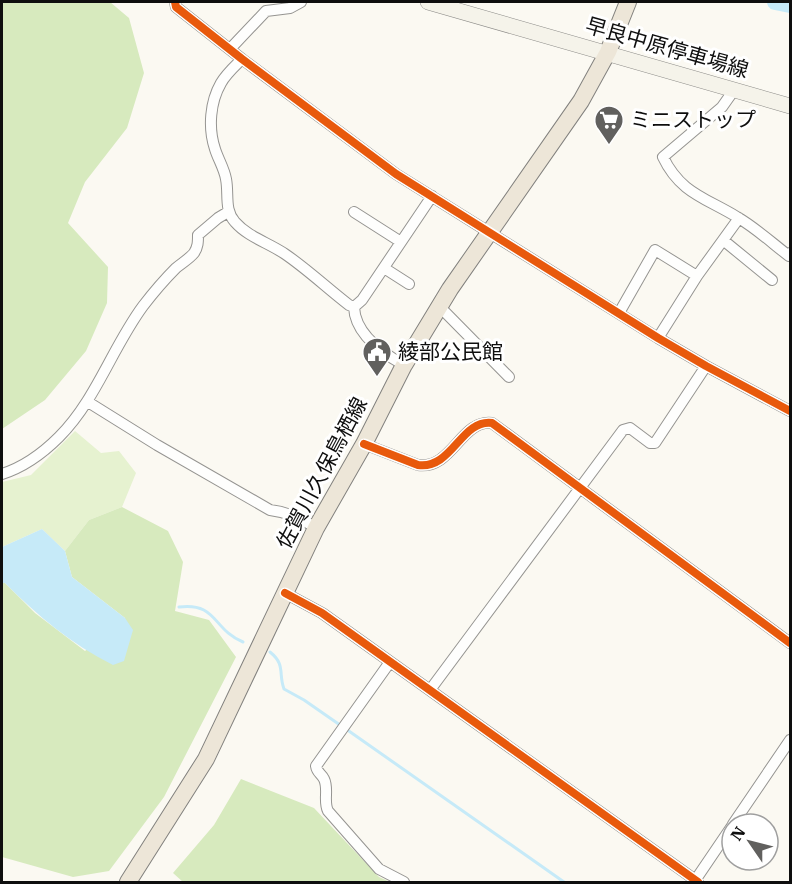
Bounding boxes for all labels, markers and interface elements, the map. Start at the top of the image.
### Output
street label: 早良中原停車場線 [583,10,752,84]
supermarket icon: ミニストップ [593,104,625,146]
place label: ミニストップ [630,105,756,133]
public building icon: 綾部公民館 [361,336,393,378]
place label: 綾部公民館 [398,337,503,365]
street label: 佐賀川久保鳥栖線 [269,392,373,553]
north arrow [720,812,780,872]
text: N [726,822,750,844]

